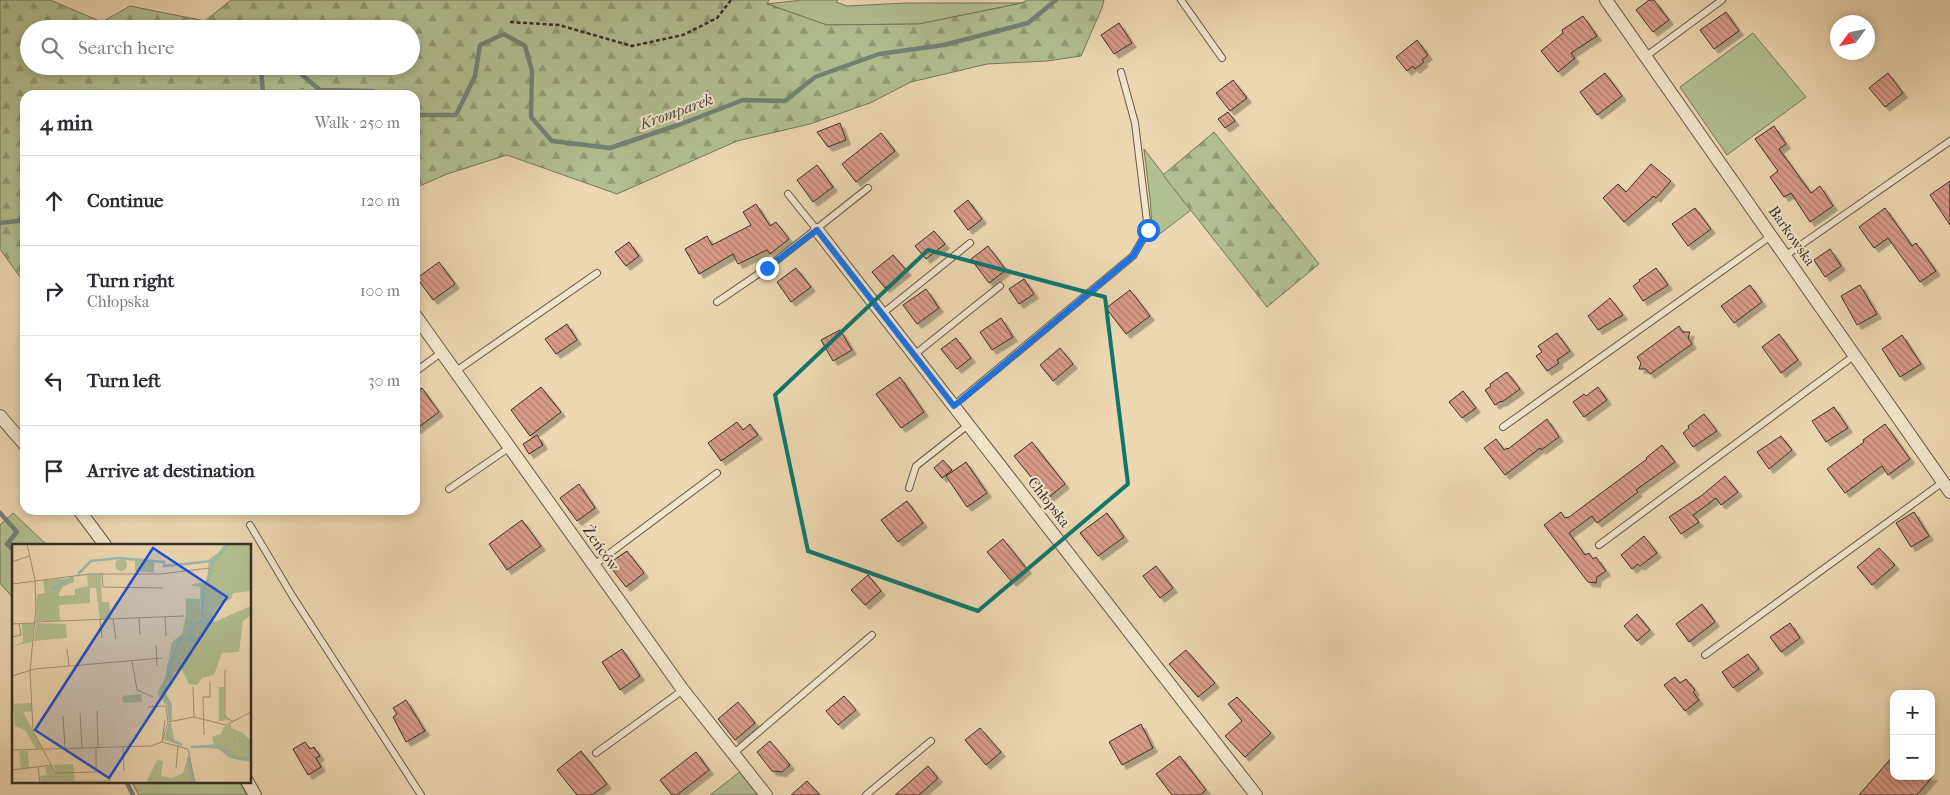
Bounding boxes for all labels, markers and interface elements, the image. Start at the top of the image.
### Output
north arrow [1830,15,1875,60]
search box [20,20,420,75]
icon: search [38,34,66,62]
text: Search here [78,37,174,59]
water label: Kromparek [636,89,716,134]
text: 4 min [40,111,93,135]
text: Walk · 250 m [315,113,400,132]
icon: ahead [40,187,68,215]
text: Continue [87,190,163,212]
text: 120 m [361,191,400,210]
street label: Barkowska [1765,203,1820,270]
route start [1137,219,1160,242]
route end [756,257,779,280]
text: Turn right [87,270,174,292]
icon: right [40,277,68,305]
text: 100 m [360,281,400,300]
text: Chłopska [87,292,149,311]
icon: left [40,367,68,395]
text: Turn left [87,370,161,392]
text: 30 m [368,371,400,390]
icon: arrive [40,457,68,485]
text: Arrive at destination [87,460,255,482]
street label: Chłopska [1024,473,1075,531]
street label: Żeńców [579,522,624,575]
inset map [12,544,251,782]
map controls [1890,690,1935,780]
button: + [1890,690,1935,735]
button: − [1890,735,1935,780]

